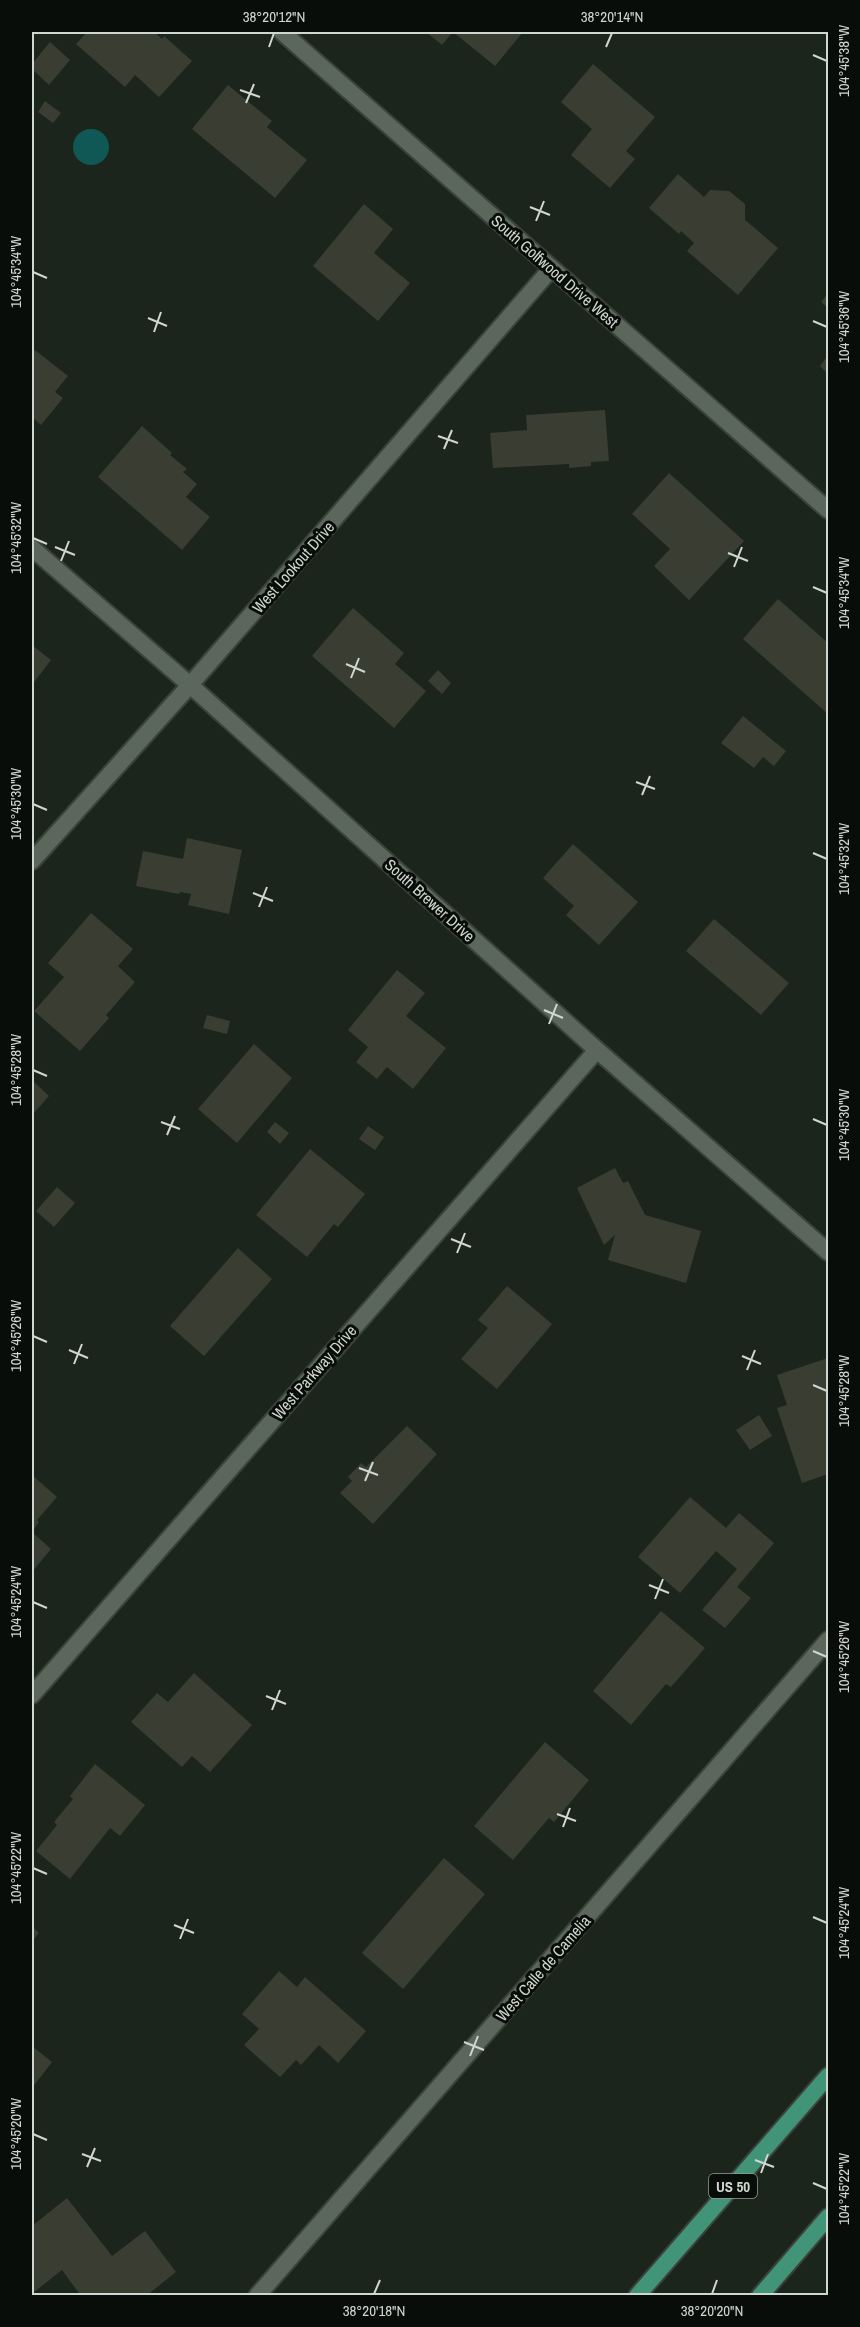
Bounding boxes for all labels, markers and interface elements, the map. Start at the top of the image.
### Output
text: 38°20'12"N [243,6,305,27]
text: 38°20'14"N [581,6,643,27]
text: 104°45'38"W [833,25,854,97]
street label: South Golfwood Drive West [487,210,623,333]
text: 104°45'34"W [5,236,26,308]
text: 104°45'36"W [833,291,854,363]
text: 104°45'32"W [5,502,26,574]
street label: West Lookout Drive [247,516,339,618]
text: 104°45'34"W [833,557,854,629]
text: 104°45'30"W [5,768,26,840]
text: 104°45'32"W [833,823,854,895]
street label: South Brewer Drive [380,854,480,946]
text: 104°45'28"W [5,1034,26,1106]
text: 104°45'30"W [833,1089,854,1161]
text: 104°45'26"W [5,1300,26,1372]
street label: West Parkway Drive [267,1320,361,1424]
text: 104°45'28"W [833,1355,854,1427]
text: 104°45'24"W [5,1566,26,1638]
text: 104°45'26"W [833,1621,854,1693]
text: 104°45'22"W [5,1832,26,1904]
text: 104°45'24"W [833,1887,854,1959]
street label: West Calle de Camelia [491,1910,596,2026]
text: 104°45'20"W [5,2098,26,2170]
text: 104°45'22"W [833,2153,854,2225]
road number: US 50 [709,2174,757,2198]
text: 38°20'18"N [343,2300,405,2321]
text: 38°20'20"N [681,2300,743,2321]

